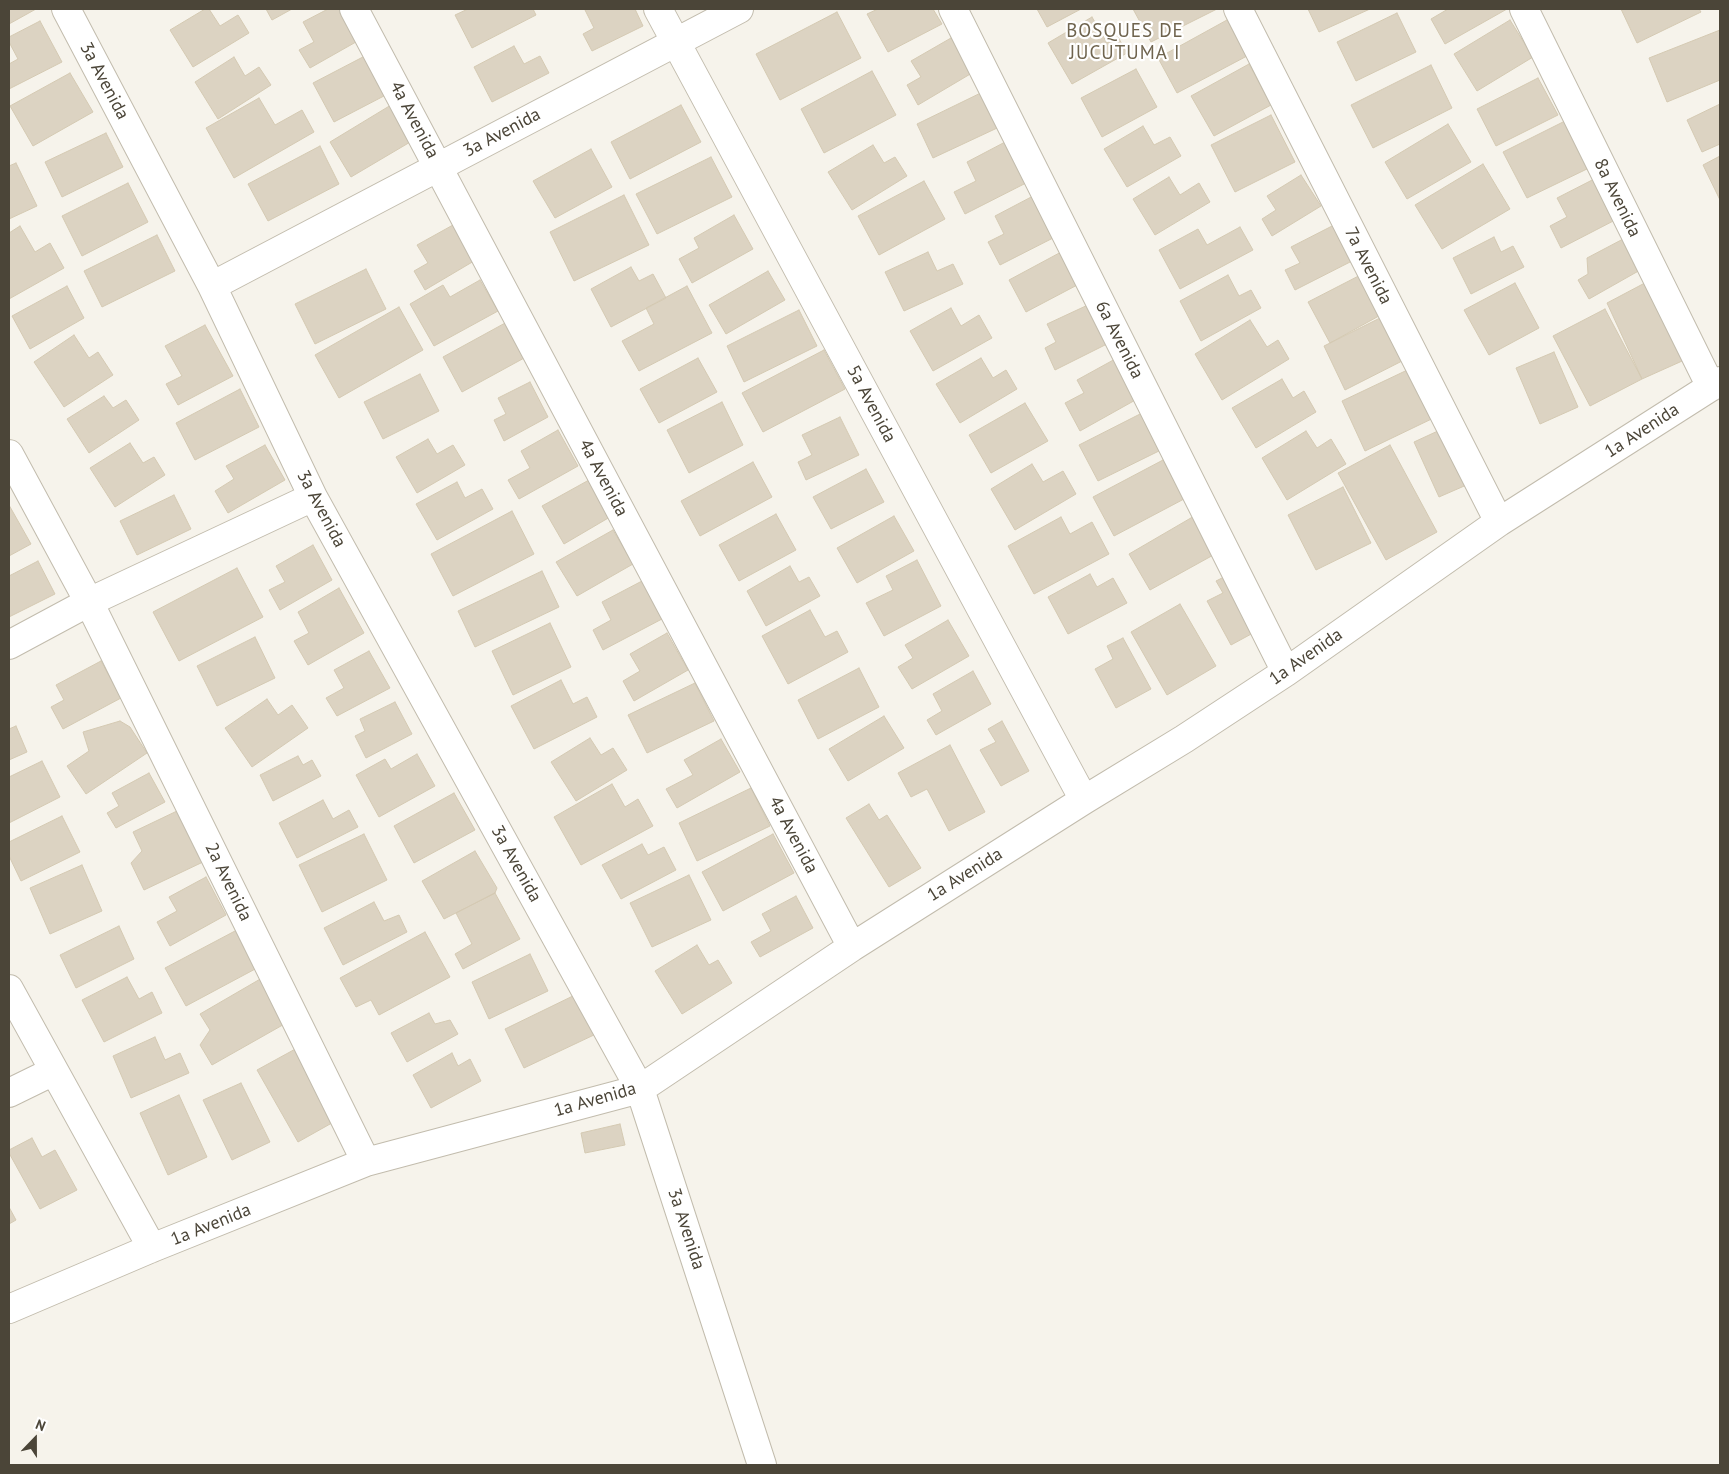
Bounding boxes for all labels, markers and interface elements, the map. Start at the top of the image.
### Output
district label: BOSQUES DE JUCUTUMA I [1065,21,1185,65]
street label: 3a Avenida [75,39,133,123]
street label: 4a Avenida [385,78,443,162]
street label: 3a Avenida [460,104,544,162]
street label: 8a Avenida [1589,155,1645,241]
street label: 7a Avenida [1339,224,1397,308]
street label: 6a Avenida [1090,298,1148,382]
street label: 5a Avenida [842,362,900,446]
street label: 1a Avenida [1601,399,1683,463]
street label: 4a Avenida [574,436,632,520]
street label: 3a Avenida [292,467,350,551]
street label: 1a Avenida [1265,624,1347,690]
street label: 4a Avenida [764,793,822,877]
street label: 3a Avenida [486,822,546,906]
street label: 2a Avenida [200,839,256,925]
street label: 1a Avenida [924,843,1006,907]
street label: 1a Avenida [551,1078,639,1122]
street label: 3a Avenida [663,1186,709,1272]
street label: 1a Avenida [168,1199,254,1251]
north arrow [10,1414,60,1464]
text: N [33,1415,48,1435]

